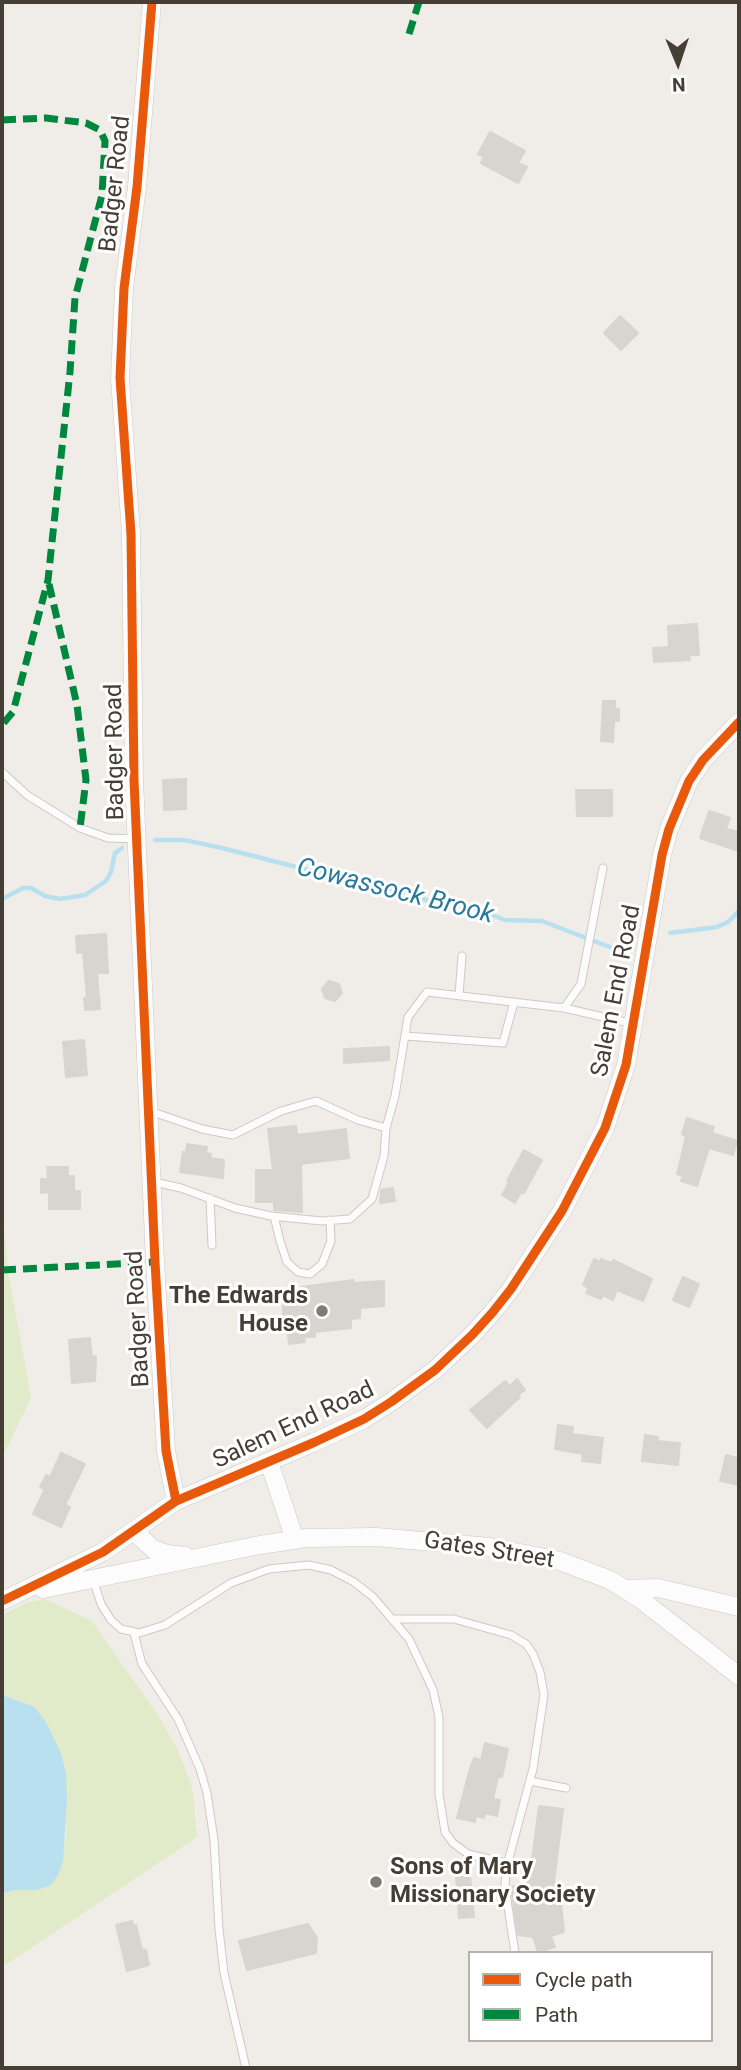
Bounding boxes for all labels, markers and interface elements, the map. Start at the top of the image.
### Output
north arrow [643,28,713,98]
text: N [672,73,686,96]
street label: Badger Road [95,114,137,254]
street label: Badger Road [100,683,132,821]
water label: Cowassock Brook [293,852,497,932]
street label: Salem End Road [586,903,648,1079]
street label: Badger Road [121,1250,157,1388]
place label: The Edwards House [169,1283,308,1339]
marker: The Edwards House [314,1303,330,1319]
street label: Salem End Road [209,1376,379,1476]
street label: Gates Street [422,1526,556,1576]
place label: Sons of Mary Missionary Society [390,1854,596,1910]
marker: Sons of Mary Missionary Society [368,1874,384,1890]
legend [468,1951,713,2042]
text: Cycle path [535,1968,633,1992]
text: Path [535,2003,578,2027]

